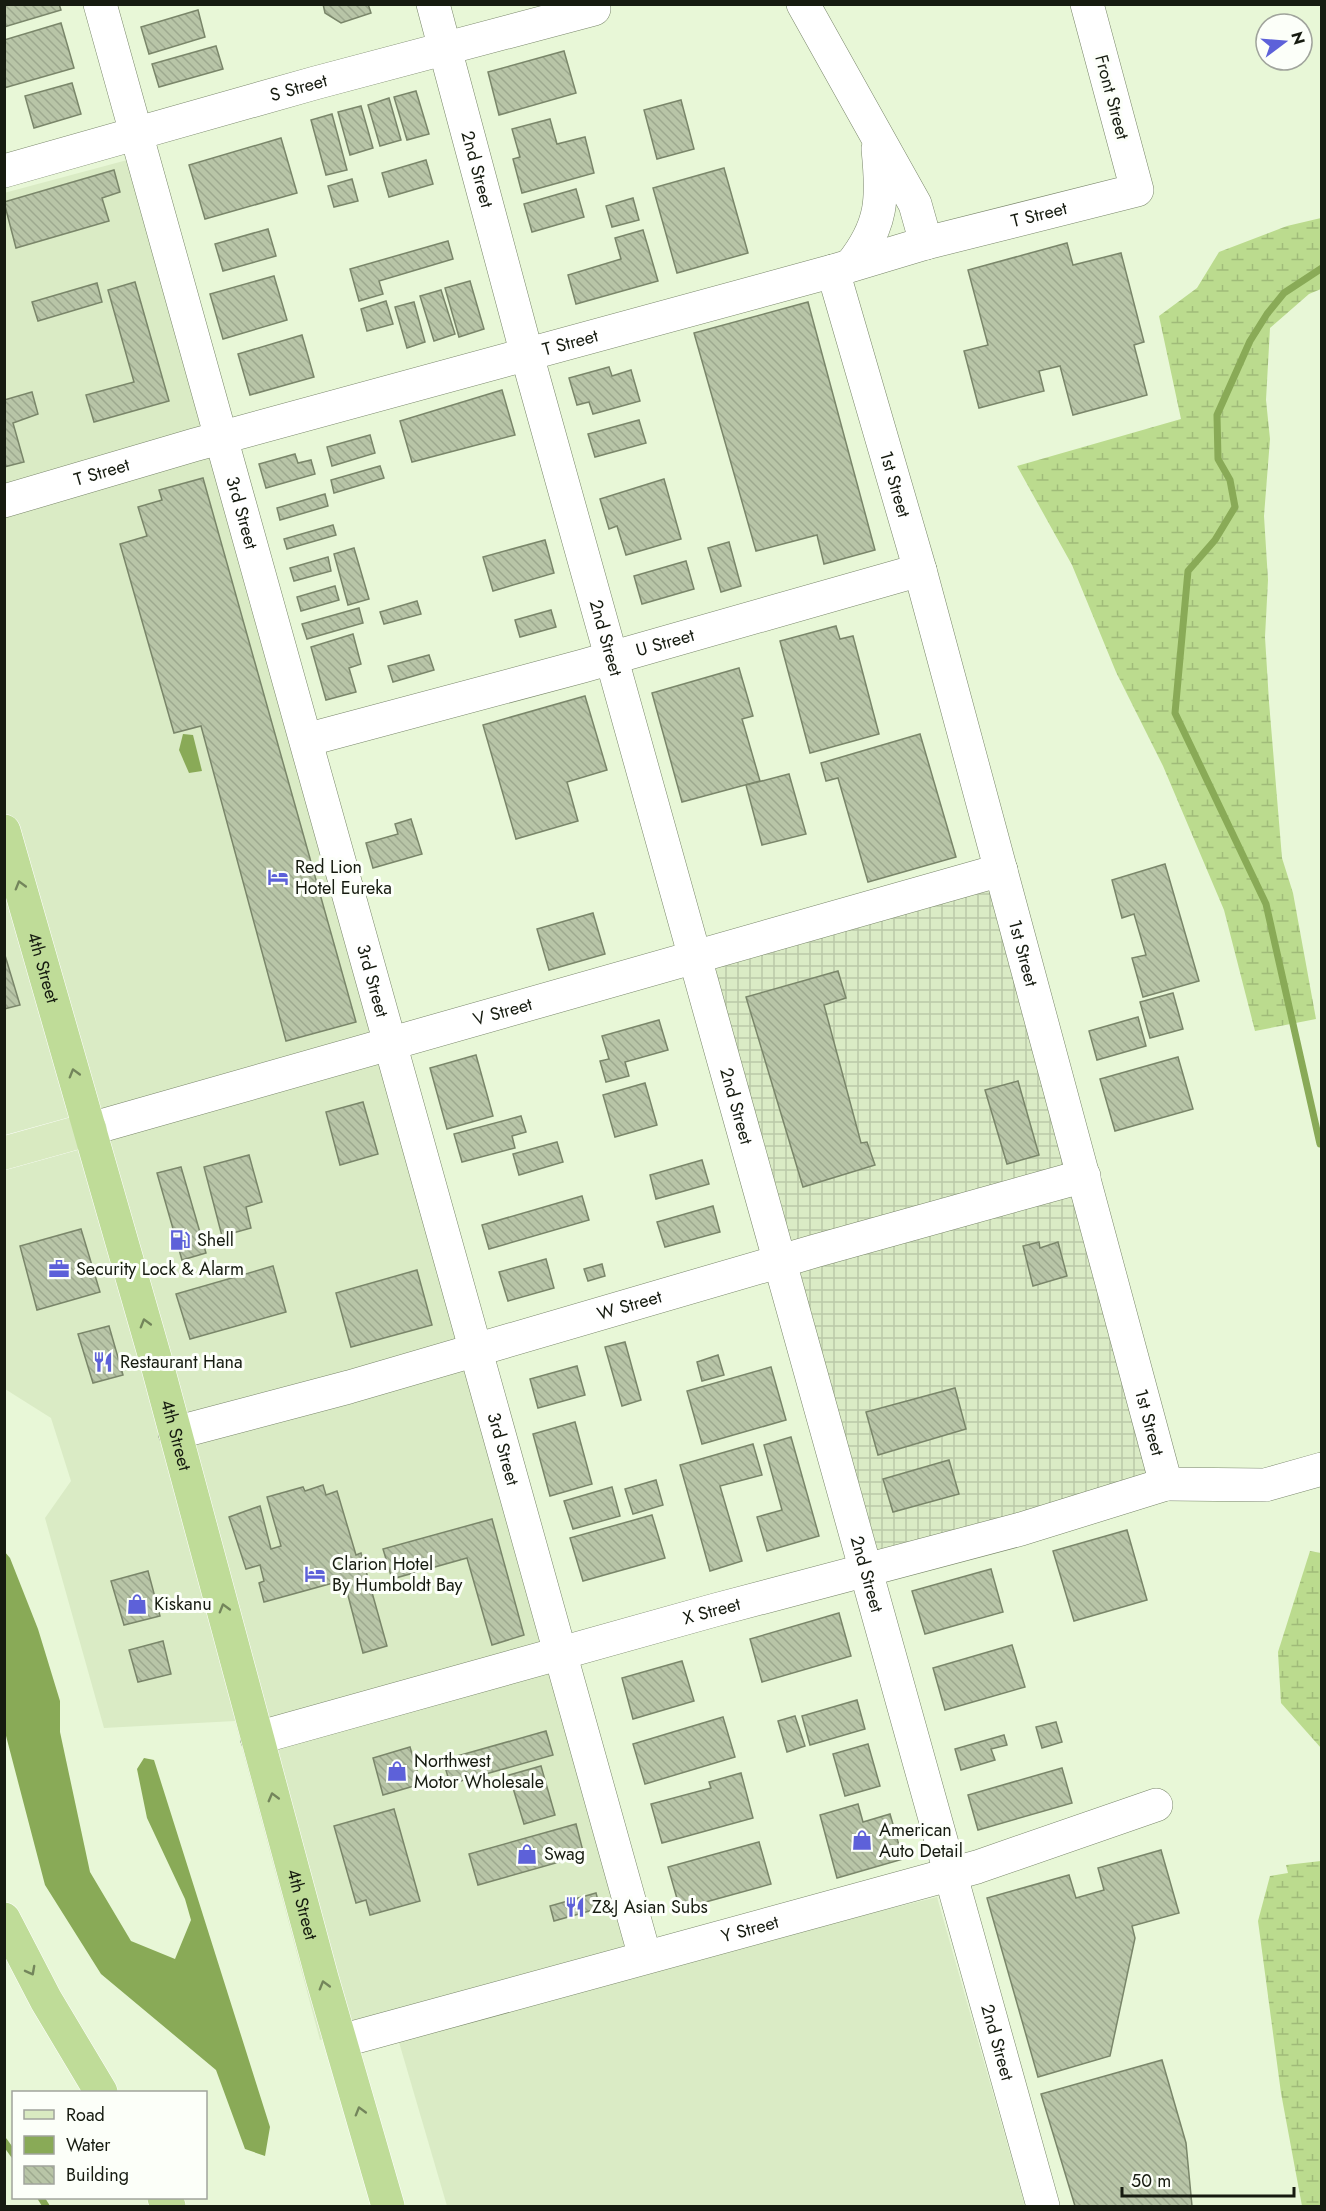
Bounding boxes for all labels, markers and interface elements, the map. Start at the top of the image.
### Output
north arrow [1254,12,1314,72]
text: N [1285,29,1311,47]
street label: Front Street [1088,52,1136,143]
street label: S Street [267,67,331,108]
street label: 2nd Street [455,128,500,211]
street label: T Street [1008,195,1070,234]
street label: T Street [539,322,602,363]
street label: 1st Street [873,448,917,521]
street label: T Street [71,451,133,493]
street label: 3rd Street [219,473,265,553]
street label: 2nd Street [583,597,629,680]
street label: U Street [633,622,698,663]
place label: Red Lion Hotel Eureka [295,854,392,901]
hotel icon: Red Lion Hotel Eureka [266,865,290,889]
one-way arrow [15,881,27,891]
street label: 1st Street [1002,917,1045,990]
street label: 4th Street [21,929,66,1007]
street label: 3rd Street [350,941,395,1021]
street label: V Street [470,991,536,1032]
street label: 2nd Street [713,1065,760,1148]
one-way arrow [68,1068,81,1078]
place label: Shell [197,1227,234,1253]
fuel station icon: Shell [168,1228,192,1252]
place label: Security Lock & Alarm [76,1256,244,1282]
office icon: Security Lock & Alarm [47,1257,71,1281]
street label: W Street [594,1283,665,1327]
one-way arrow [140,1318,152,1329]
place label: Restaurant Hana [120,1349,243,1375]
restaurant icon: Restaurant Hana [91,1350,115,1374]
street label: 1st Street [1128,1386,1171,1459]
street label: 4th Street [154,1397,198,1474]
street label: 3rd Street [481,1409,526,1489]
street label: 2nd Street [844,1533,890,1616]
place label: Clarion Hotel By Humboldt Bay [332,1551,463,1598]
hotel icon: Clarion Hotel By Humboldt Bay [303,1562,327,1586]
place label: Kiskanu [154,1591,212,1617]
street label: X Street [680,1591,744,1631]
shop icon: Kiskanu [125,1592,149,1616]
one-way arrow [219,1603,231,1614]
place label: Northwest Motor Wholesale [414,1748,544,1795]
shop icon: Northwest Motor Wholesale [385,1759,409,1783]
one-way arrow [268,1792,280,1803]
place label: American Auto Detail [879,1817,963,1864]
shop icon: American Auto Detail [850,1828,874,1852]
place label: Swag [544,1841,585,1867]
shop icon: Swag [515,1842,539,1866]
street label: 4th Street [280,1866,324,1943]
place label: Z&J Asian Subs [592,1894,708,1920]
restaurant icon: Z&J Asian Subs [563,1895,587,1919]
street label: Y Street [718,1909,782,1949]
one-way arrow [24,1965,35,1976]
one-way arrow [319,1980,331,1991]
street label: 2nd Street [974,2001,1021,2084]
legend [12,2091,207,2199]
text: Road [66,2102,105,2128]
one-way arrow [355,2107,368,2117]
text: Water [66,2132,111,2158]
scale bar [1122,2160,1294,2198]
text: Building [66,2162,129,2188]
text: 50 m [1131,2168,1171,2194]

